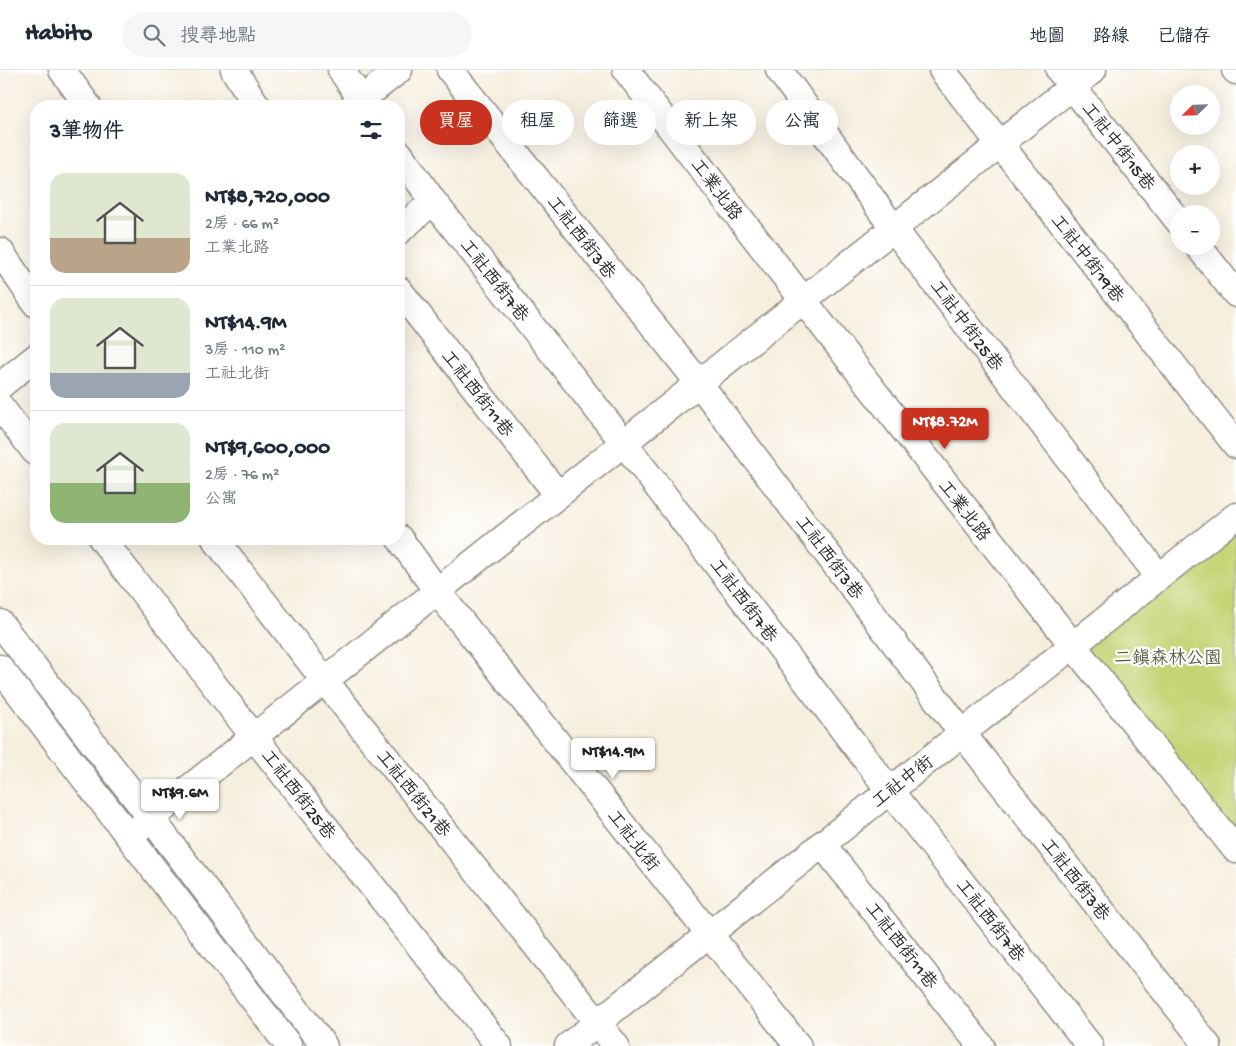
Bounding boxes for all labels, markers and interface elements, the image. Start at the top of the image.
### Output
search box [122,12,472,57]
text: Habito [25,20,92,49]
icon: search [140,21,168,49]
text: 搜尋地點 [180,26,256,49]
text: 地圖 [1029,27,1065,48]
text: 路線 [1093,27,1129,48]
text: 已儲存 [1157,27,1211,48]
north arrow [1170,85,1220,135]
map controls [1170,85,1220,255]
street label: 工社中街15巷 [1076,98,1159,196]
chip: 買屋 [420,100,492,145]
chip: 租屋 [502,100,574,145]
chip: 篩選 [584,100,656,145]
chip: 新上架 [666,100,756,145]
chip: 公寓 [766,100,838,145]
icon: filters [357,116,385,144]
text: 3筆物件 [50,121,124,146]
button: + [1170,145,1220,195]
street label: 工業北路 [685,155,746,226]
text: NT$8,720,000 [205,186,330,211]
street label: 工社西街3巷 [541,192,620,284]
icon: home [90,193,150,253]
button: − [1170,205,1220,255]
street label: 工社中街19巷 [1045,211,1128,308]
text: 2房 · 66 m² [205,216,279,235]
street label: 工社西街7巷 [454,235,533,327]
text: 工業北路 [205,240,269,259]
street label: 工社中街25巷 [924,276,1007,376]
text: NT$14.9M [205,312,286,337]
icon: home [90,318,150,378]
text: 3房 · 110 m² [205,342,285,361]
street label: 工社西街11巷 [436,346,517,442]
text: 工社北街 [205,366,269,385]
pin: NT$8.72M [893,408,997,450]
text: NT$8.72M [913,414,977,433]
text: NT$9,600,000 [205,437,330,462]
icon: home [90,443,150,503]
text: 2房 · 76 m² [205,467,279,486]
street label: 工業北路 [933,476,994,546]
text: 公寓 [205,491,237,510]
street label: 工社西街3巷 [790,512,867,604]
street label: 工社西街7巷 [704,555,781,648]
park label: 二鎮森林公園 [1114,648,1222,670]
pin: NT$14.9M [561,738,665,780]
text: NT$14.9M [582,744,644,763]
street label: 工社西街25巷 [255,746,339,845]
street label: 工社西街21巷 [371,746,454,842]
street label: 工社中街 [868,752,938,813]
pin: NT$9.6M [134,778,226,821]
text: NT$9.6M [152,785,208,804]
street label: 工社北街 [602,806,663,876]
street label: 工社西街3巷 [1035,834,1114,926]
street label: 工社西街7巷 [950,875,1029,967]
street label: 工社西街11巷 [860,898,941,994]

